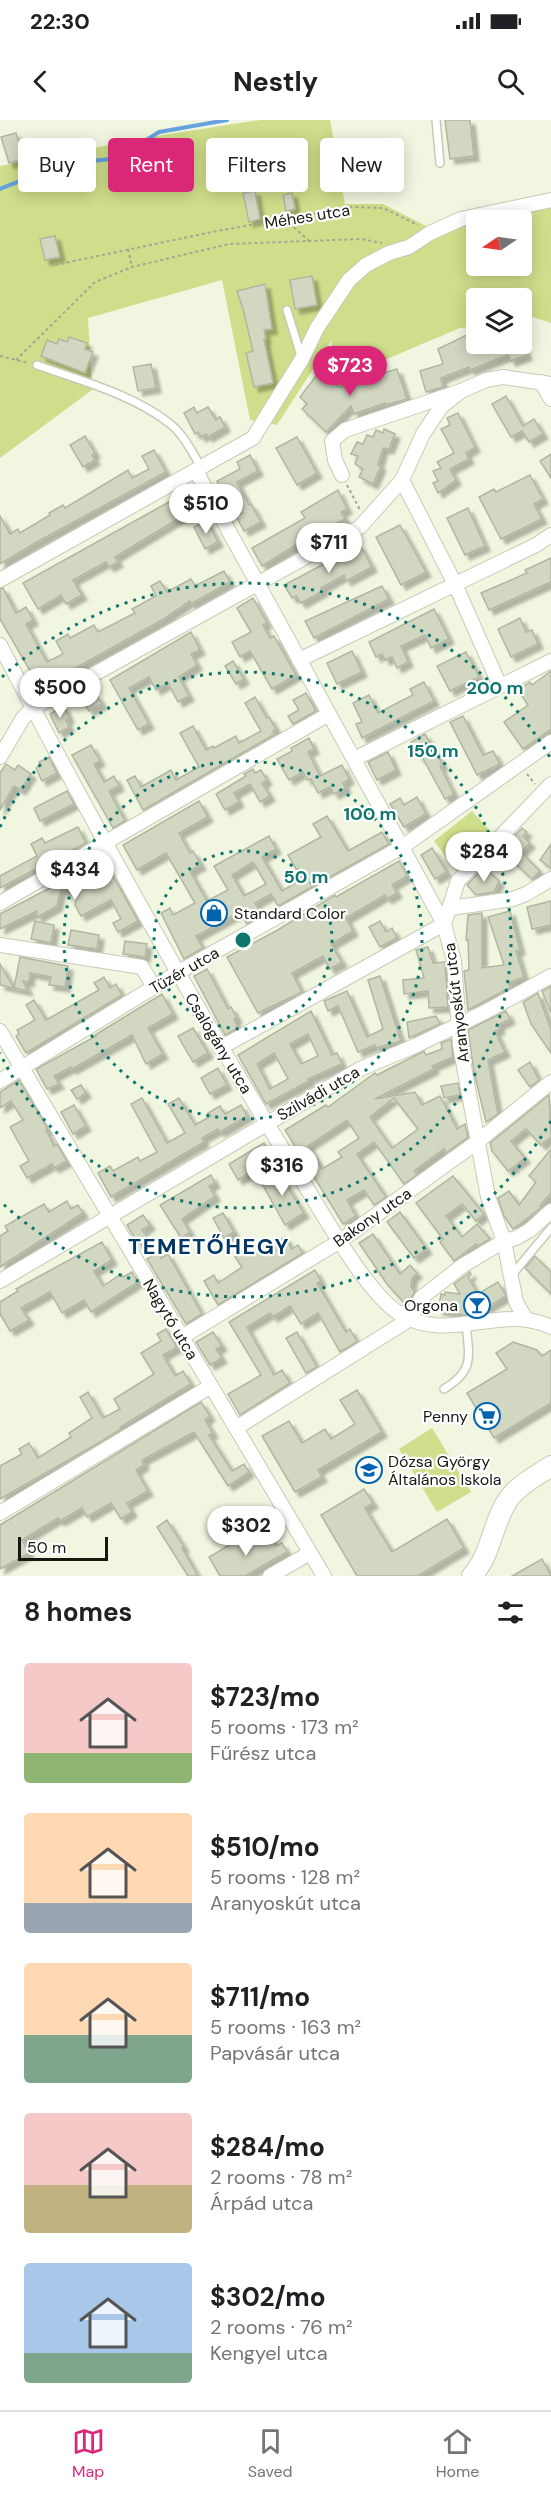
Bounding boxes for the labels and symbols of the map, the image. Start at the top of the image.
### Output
street label: Méhes utca [263,199,351,234]
north arrow [466,210,532,276]
pin: $723 [314,346,386,397]
pin: $510 [170,484,242,535]
pin: $711 [293,523,365,574]
pin: $500 [24,668,96,719]
text: 200 m [467,676,523,700]
text: 150 m [407,739,459,763]
text: 100 m [343,802,397,826]
pin: $284 [448,832,520,883]
pin: $434 [39,850,111,901]
text: 50 m [283,865,329,889]
shop icon: Standard Color [199,898,229,928]
place label: Standard Color [234,903,346,924]
centre of rings [233,930,253,950]
street label: Tüzér utca [146,942,223,999]
street label: Aranyoskút utca [439,942,474,1064]
street label: Csalogány utca [180,989,257,1097]
street label: Szilvádi utca [273,1061,363,1126]
pin: $316 [246,1146,318,1197]
street label: Bakony utca [329,1183,415,1252]
district label: TEMETŐHEGY [128,1232,290,1261]
street label: Nagytó utca [138,1275,203,1363]
bar icon: Orgona [462,1290,492,1320]
place label: Orgona [404,1295,458,1316]
supermarket icon: Penny [472,1401,502,1431]
place label: Penny [423,1406,468,1427]
place label: Dózsa György Általános Iskola [388,1451,501,1490]
school or university icon: Dózsa György Általános Iskola [354,1455,384,1485]
pin: $302 [210,1506,282,1557]
scale bar [18,1534,108,1562]

